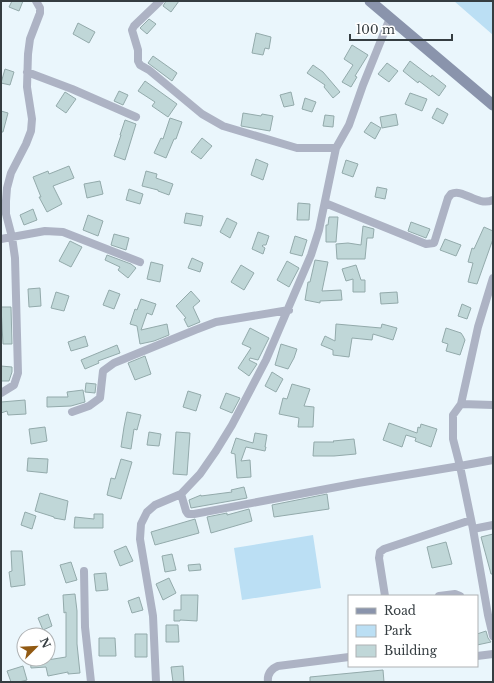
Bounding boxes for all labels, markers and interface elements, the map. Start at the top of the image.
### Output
scale bar [350,16,452,42]
text: 100 m [356,22,395,37]
legend [348,595,478,667]
text: Road [384,603,416,618]
text: Park [384,623,412,638]
north arrow [16,627,56,667]
text: N [37,635,54,651]
text: Building [384,643,438,658]

